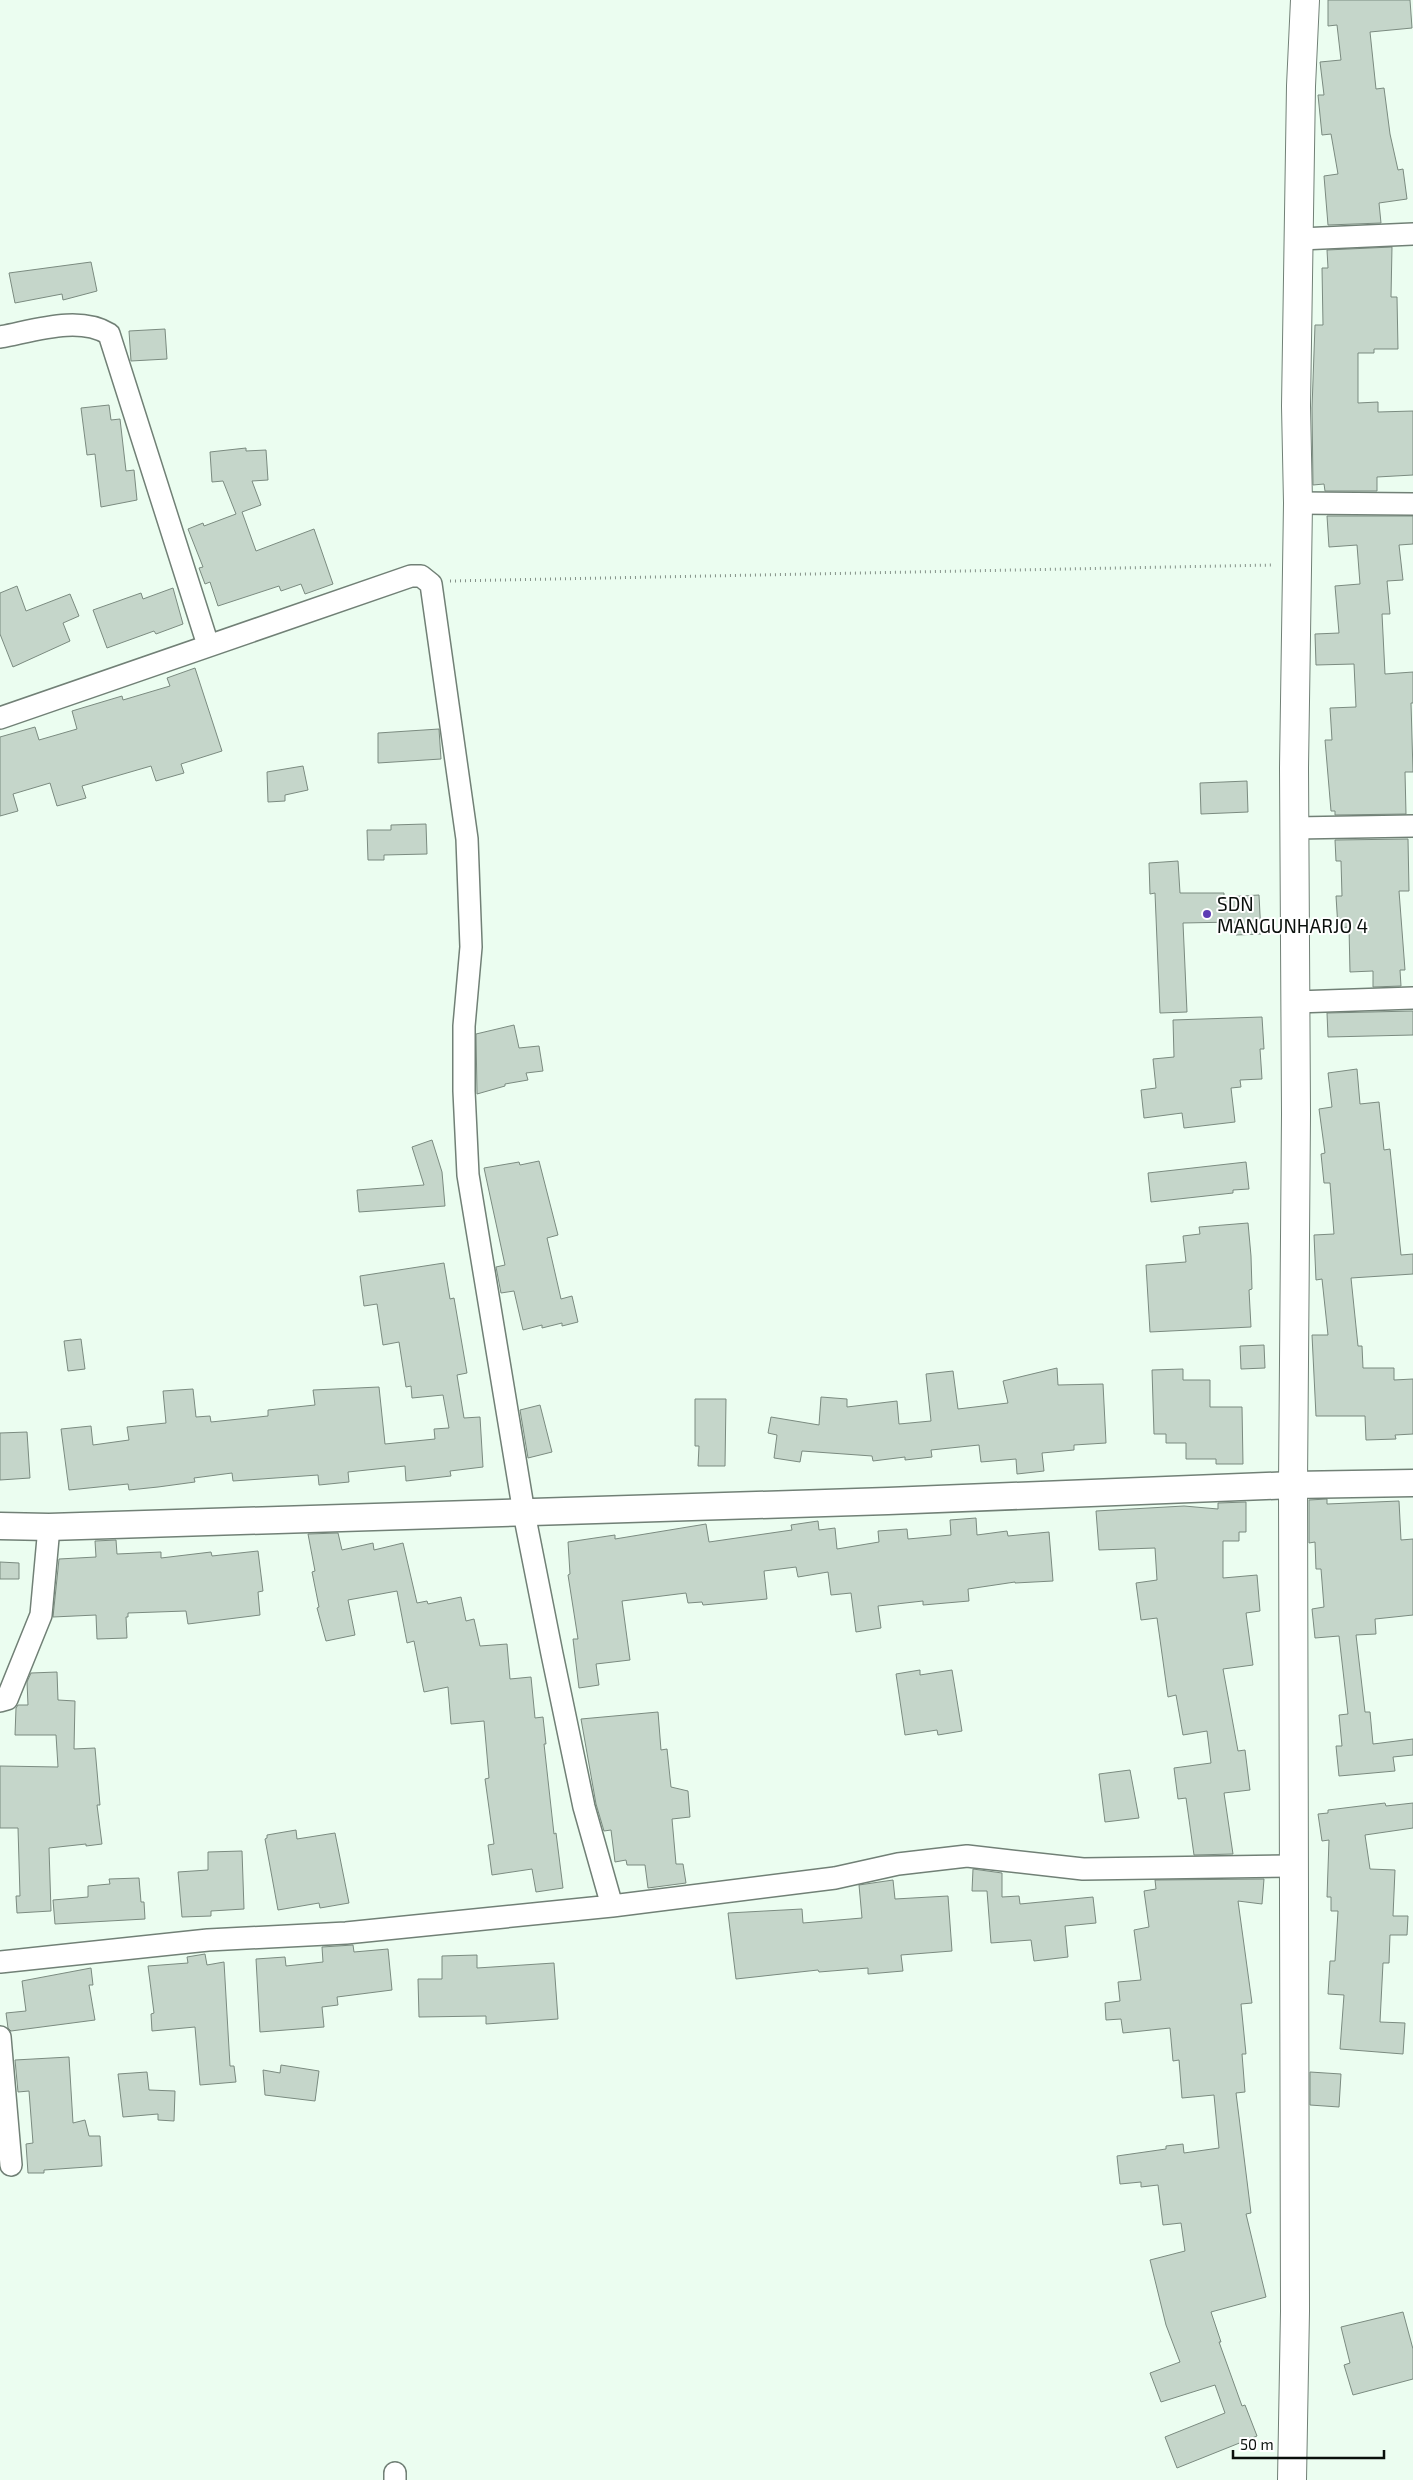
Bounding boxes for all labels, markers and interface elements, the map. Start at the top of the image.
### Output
place label: SDN MANGUNHARJO 4 [1217,892,1368,937]
marker: SDN MANGUNHARJO 4 [1201,908,1213,920]
scale bar [1233,2428,1384,2460]
text: 50 m [1240,2435,1274,2453]

